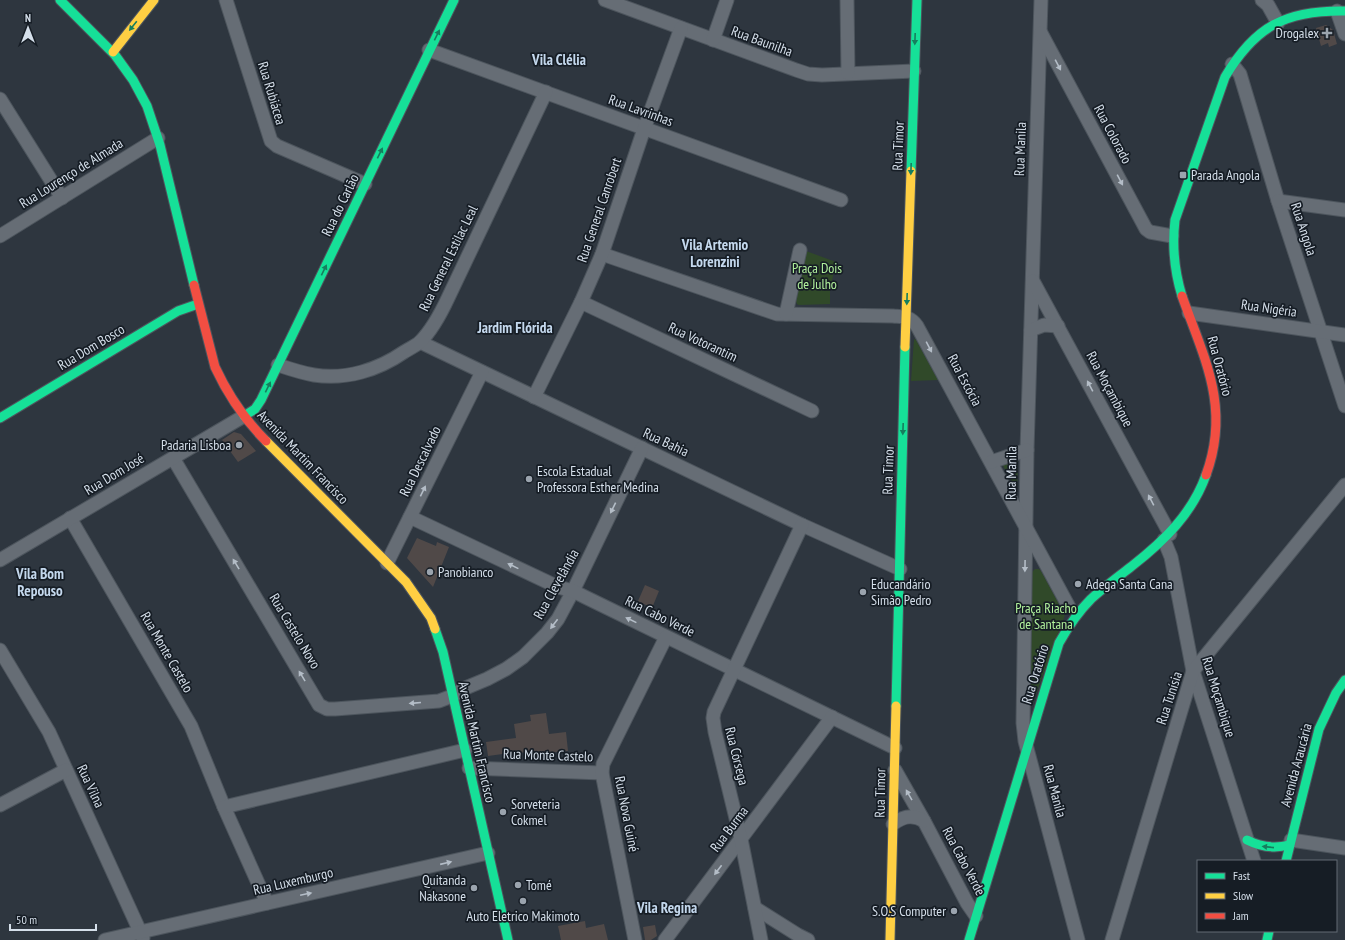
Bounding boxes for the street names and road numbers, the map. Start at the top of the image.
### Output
street label: Rua Baunilha [729,22,795,60]
street label: Rua Rubiácea [254,59,290,127]
street label: Rua Lavrinhas [606,90,676,130]
street label: Rua Colorado [1090,101,1136,167]
street label: Rua Timor [888,121,908,171]
street label: Rua Manila [1010,122,1030,176]
street label: Rua Lourenço de Almada [16,134,126,212]
street label: Rua General Canrobert [573,155,625,265]
street label: Rua do Carlão [317,171,363,239]
street label: Rua Angola [1287,200,1321,258]
street label: Rua General Estilac Leal [415,201,482,314]
street label: Rua Nigéria [1240,295,1298,321]
street label: Rua Votorantim [666,318,740,366]
street label: Rua Dom Bosco [54,320,128,374]
street label: Rua Oratório [1203,334,1237,398]
street label: Rua Moçambique [1083,348,1138,430]
street label: Rua Escócia [944,351,986,409]
street label: Avenida Martim Francisco [254,406,352,508]
street label: Rua Descalvado [395,423,445,499]
street label: Rua Bahia [640,424,692,460]
street label: Rua Timor [878,445,898,495]
street label: Rua Manila [1002,446,1020,500]
street label: Rua Dom José [81,449,147,499]
street label: Rua Clevelândia [529,546,583,622]
street label: Rua Castelo Novo [265,590,325,672]
street label: Rua Cabo Verde [622,591,698,641]
street label: Rua Monte Castelo [137,608,197,696]
street label: Rua Oratório [1017,642,1053,706]
street label: Rua Moçambique [1198,655,1240,740]
street label: Rua Tunísia [1152,669,1186,727]
street label: Avenida Martim Francisco [454,680,500,804]
street label: Avenida Araucária [1276,721,1316,809]
street label: Rua Córsega [721,725,753,787]
street label: Rua Monte Castelo [503,744,593,766]
street label: Rua Vilna [73,762,109,810]
street label: Rua Manila [1039,763,1071,819]
street label: Rua Timor [871,768,889,818]
street label: Rua Nova Guiné [611,775,643,854]
street label: Rua Burma [706,803,752,855]
street label: Rua Cabo Verde [938,824,990,899]
street label: Rua Luxemburgo [251,863,335,899]

